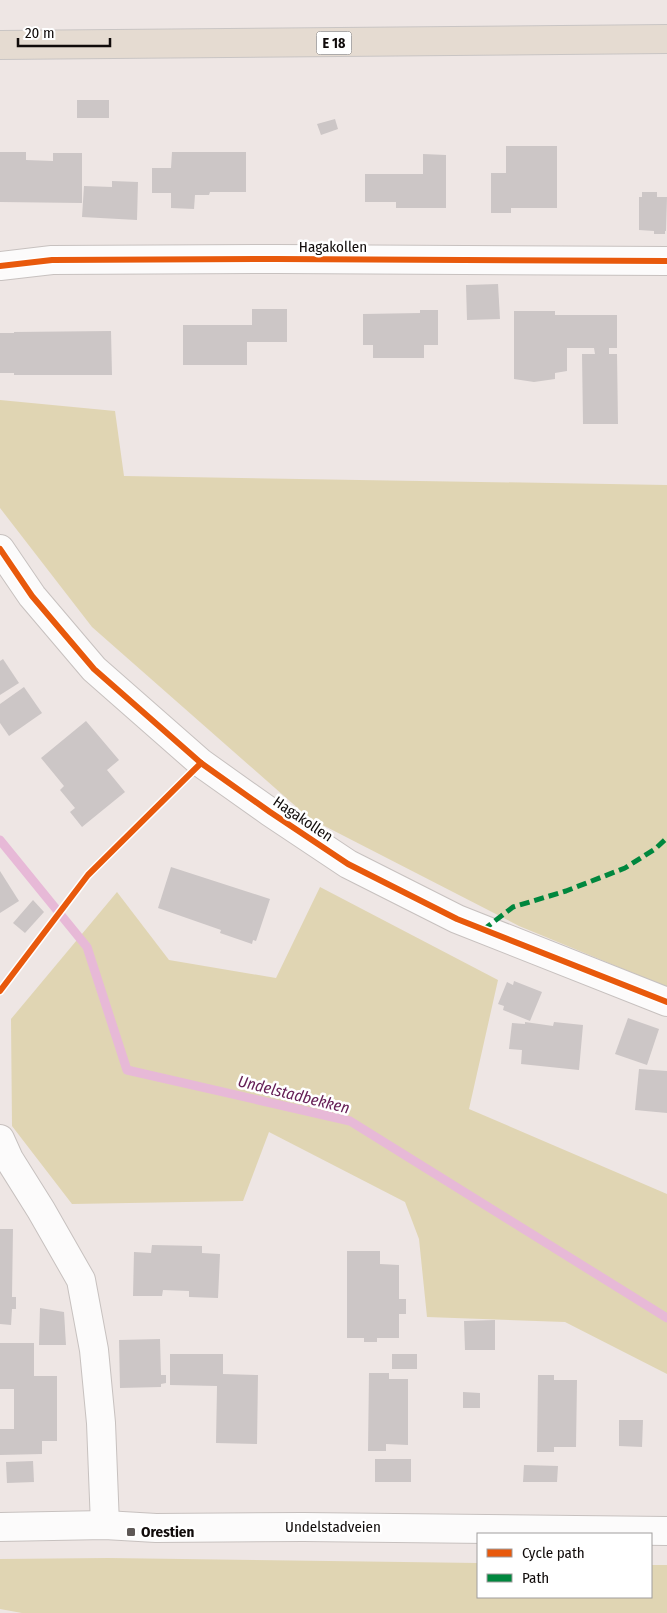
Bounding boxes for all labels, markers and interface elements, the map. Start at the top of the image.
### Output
scale bar [18,15,110,47]
text: 20 m [25,24,55,42]
road number: E 18 [316,32,352,54]
street label: Hagakollen [299,238,367,256]
street label: Hagakollen [270,792,336,846]
water label: Undelstadbekken [236,1071,352,1118]
street label: Undelstadveien [285,1518,381,1536]
place label: Orestien [141,1523,194,1541]
marker: Orestien [125,1526,137,1538]
legend [477,1533,652,1598]
text: Cycle path [522,1544,585,1562]
text: Path [522,1569,549,1587]

